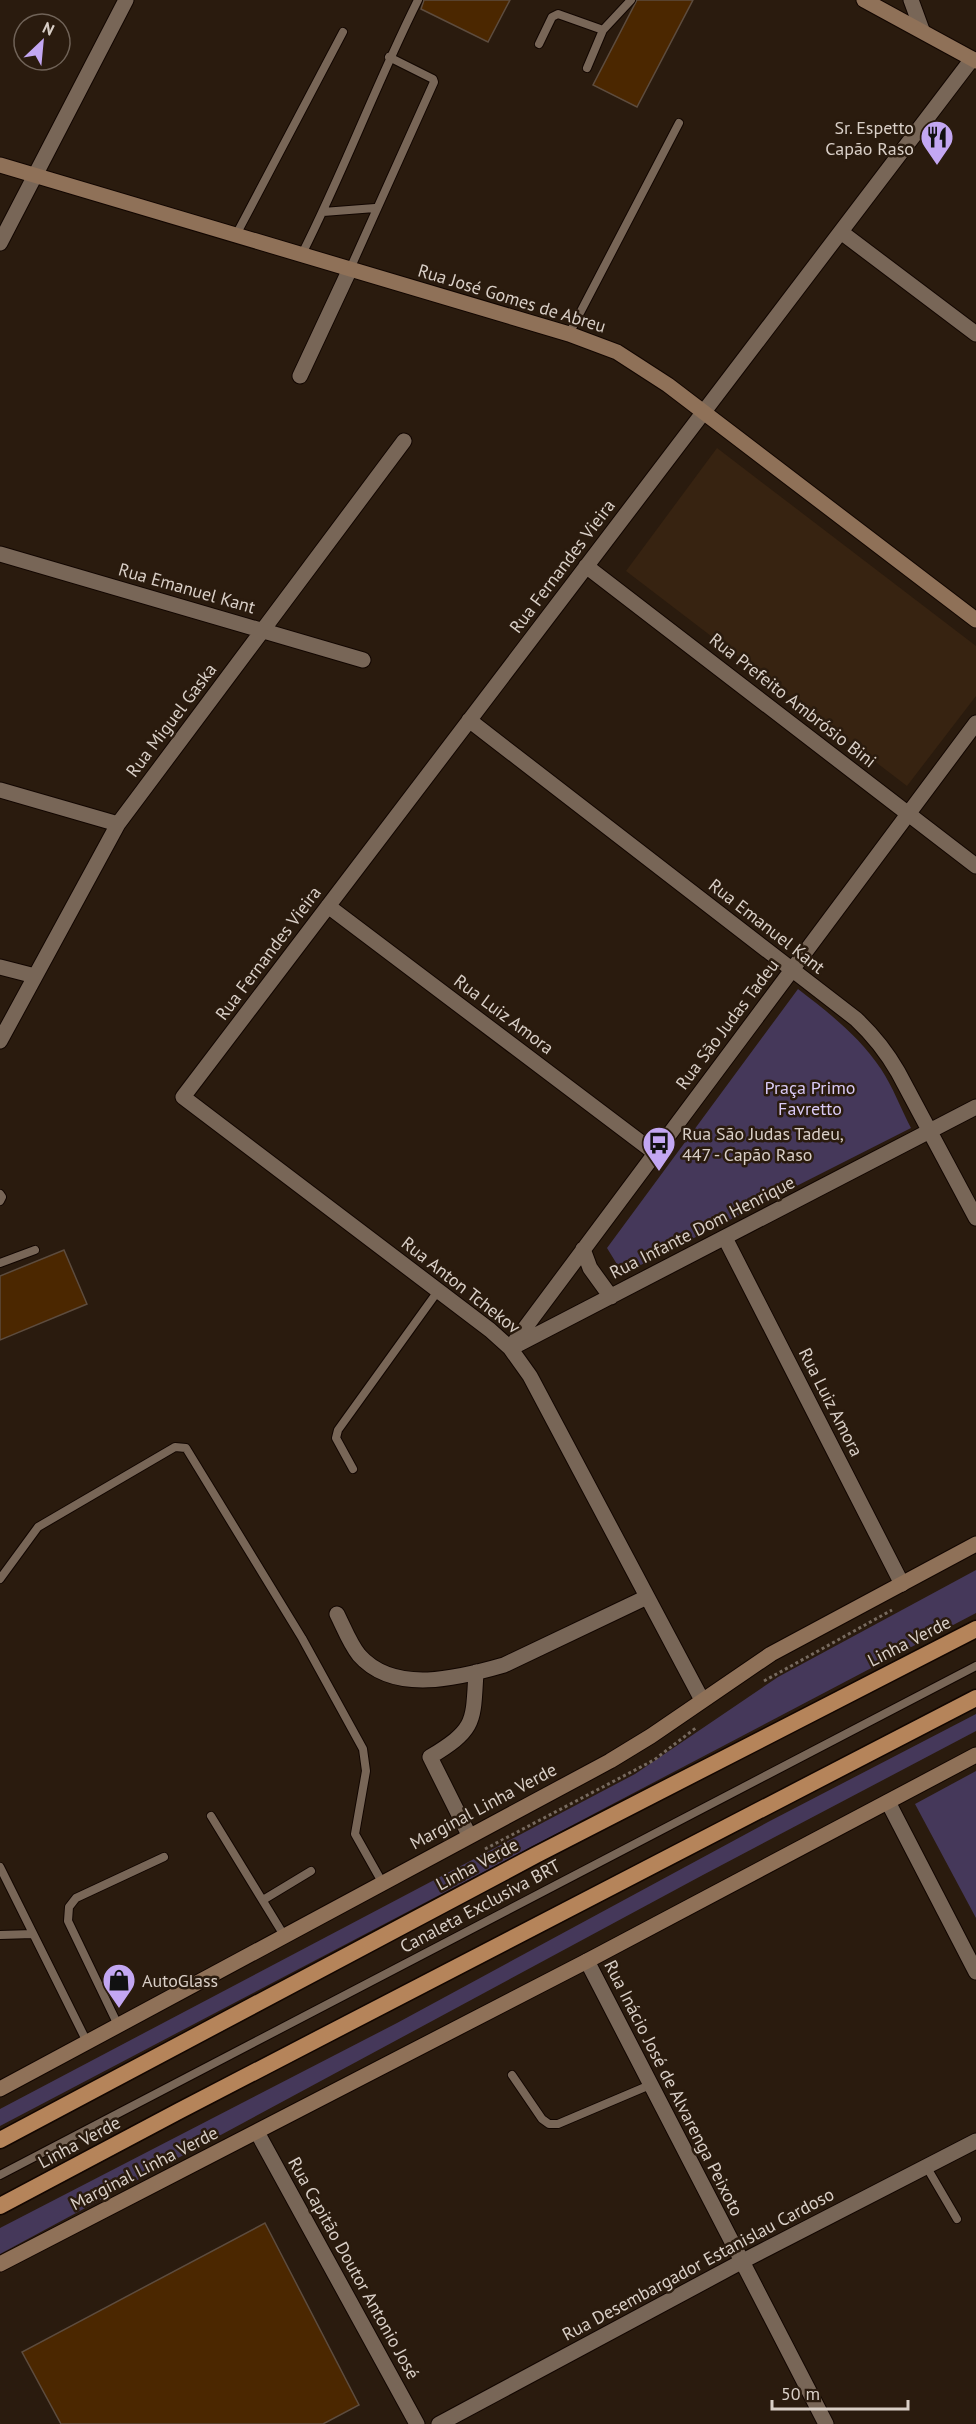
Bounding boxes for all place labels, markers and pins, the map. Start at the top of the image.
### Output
place label: Sr. Espetto Capão Raso [825,116,914,160]
restaurant icon: Sr. Espetto Capão Raso [919,119,955,166]
place label: Rua São Judas Tadeu, 447 - Capão Raso [682,1122,844,1166]
bus stop icon: Rua São Judas Tadeu, 447 - Capão Raso [641,1125,677,1172]
shop icon: AutoGlass [101,1962,137,2009]
place label: AutoGlass [142,1969,218,1992]

